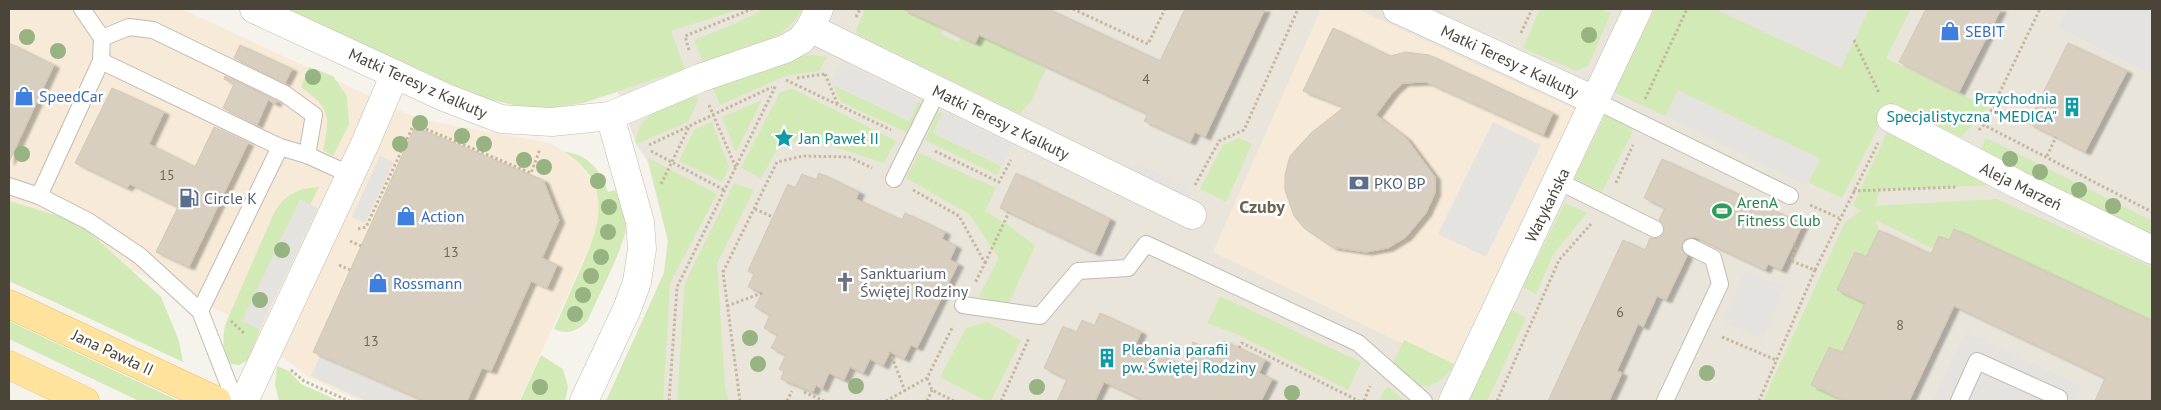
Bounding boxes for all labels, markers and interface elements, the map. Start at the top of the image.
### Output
street label: Matki Teresy z Kalkuty [1438,20,1583,102]
shop icon: SEBIT [1939,20,1961,42]
place label: SEBIT [1965,21,2005,41]
street label: Matki Teresy z Kalkuty [346,43,491,123]
house number: 4 [1142,70,1150,88]
street label: Matki Teresy z Kalkuty [929,80,1073,164]
shop icon: SpeedCar [13,85,35,107]
place label: SpeedCar [39,86,104,106]
place label: Przychodnia Specjalistyczna "MEDICA" [1886,88,2057,126]
building icon: Przychodnia Specjalistyczna "MEDICA" [2061,96,2083,118]
place icon: Jan Paweł II [773,127,795,149]
place label: Jan Paweł II [798,128,879,148]
street label: Aleja Marzeń [1977,158,2065,214]
street label: Watykańska [1520,165,1574,245]
house number: 15 [159,166,175,184]
bank icon: PKO BP [1348,172,1370,194]
place label: PKO BP [1374,173,1425,193]
fuel station icon: Circle K [178,187,200,209]
place label: Circle K [204,188,257,208]
place label: ArenA Fitness Club [1737,192,1821,230]
district label: Czuby [1239,195,1285,218]
sports icon: ArenA Fitness Club [1711,200,1733,222]
shop icon: Action [395,205,417,227]
place label: Action [421,206,464,226]
house number: 13 [443,243,459,261]
place label: Sanktuarium Świętej Rodziny [860,263,969,301]
church icon: Sanktuarium Świętej Rodziny [834,271,856,293]
shop icon: Rossmann [367,272,389,294]
place label: Rossmann [393,273,462,293]
house number: 6 [1616,303,1624,321]
house number: 8 [1896,316,1904,334]
street label: Jana Pawła II [68,324,157,380]
house number: 13 [363,332,379,350]
place label: Plebania parafii pw. Świętej Rodziny [1122,339,1256,377]
building icon: Plebania parafii pw. Świętej Rodziny [1096,347,1118,369]

